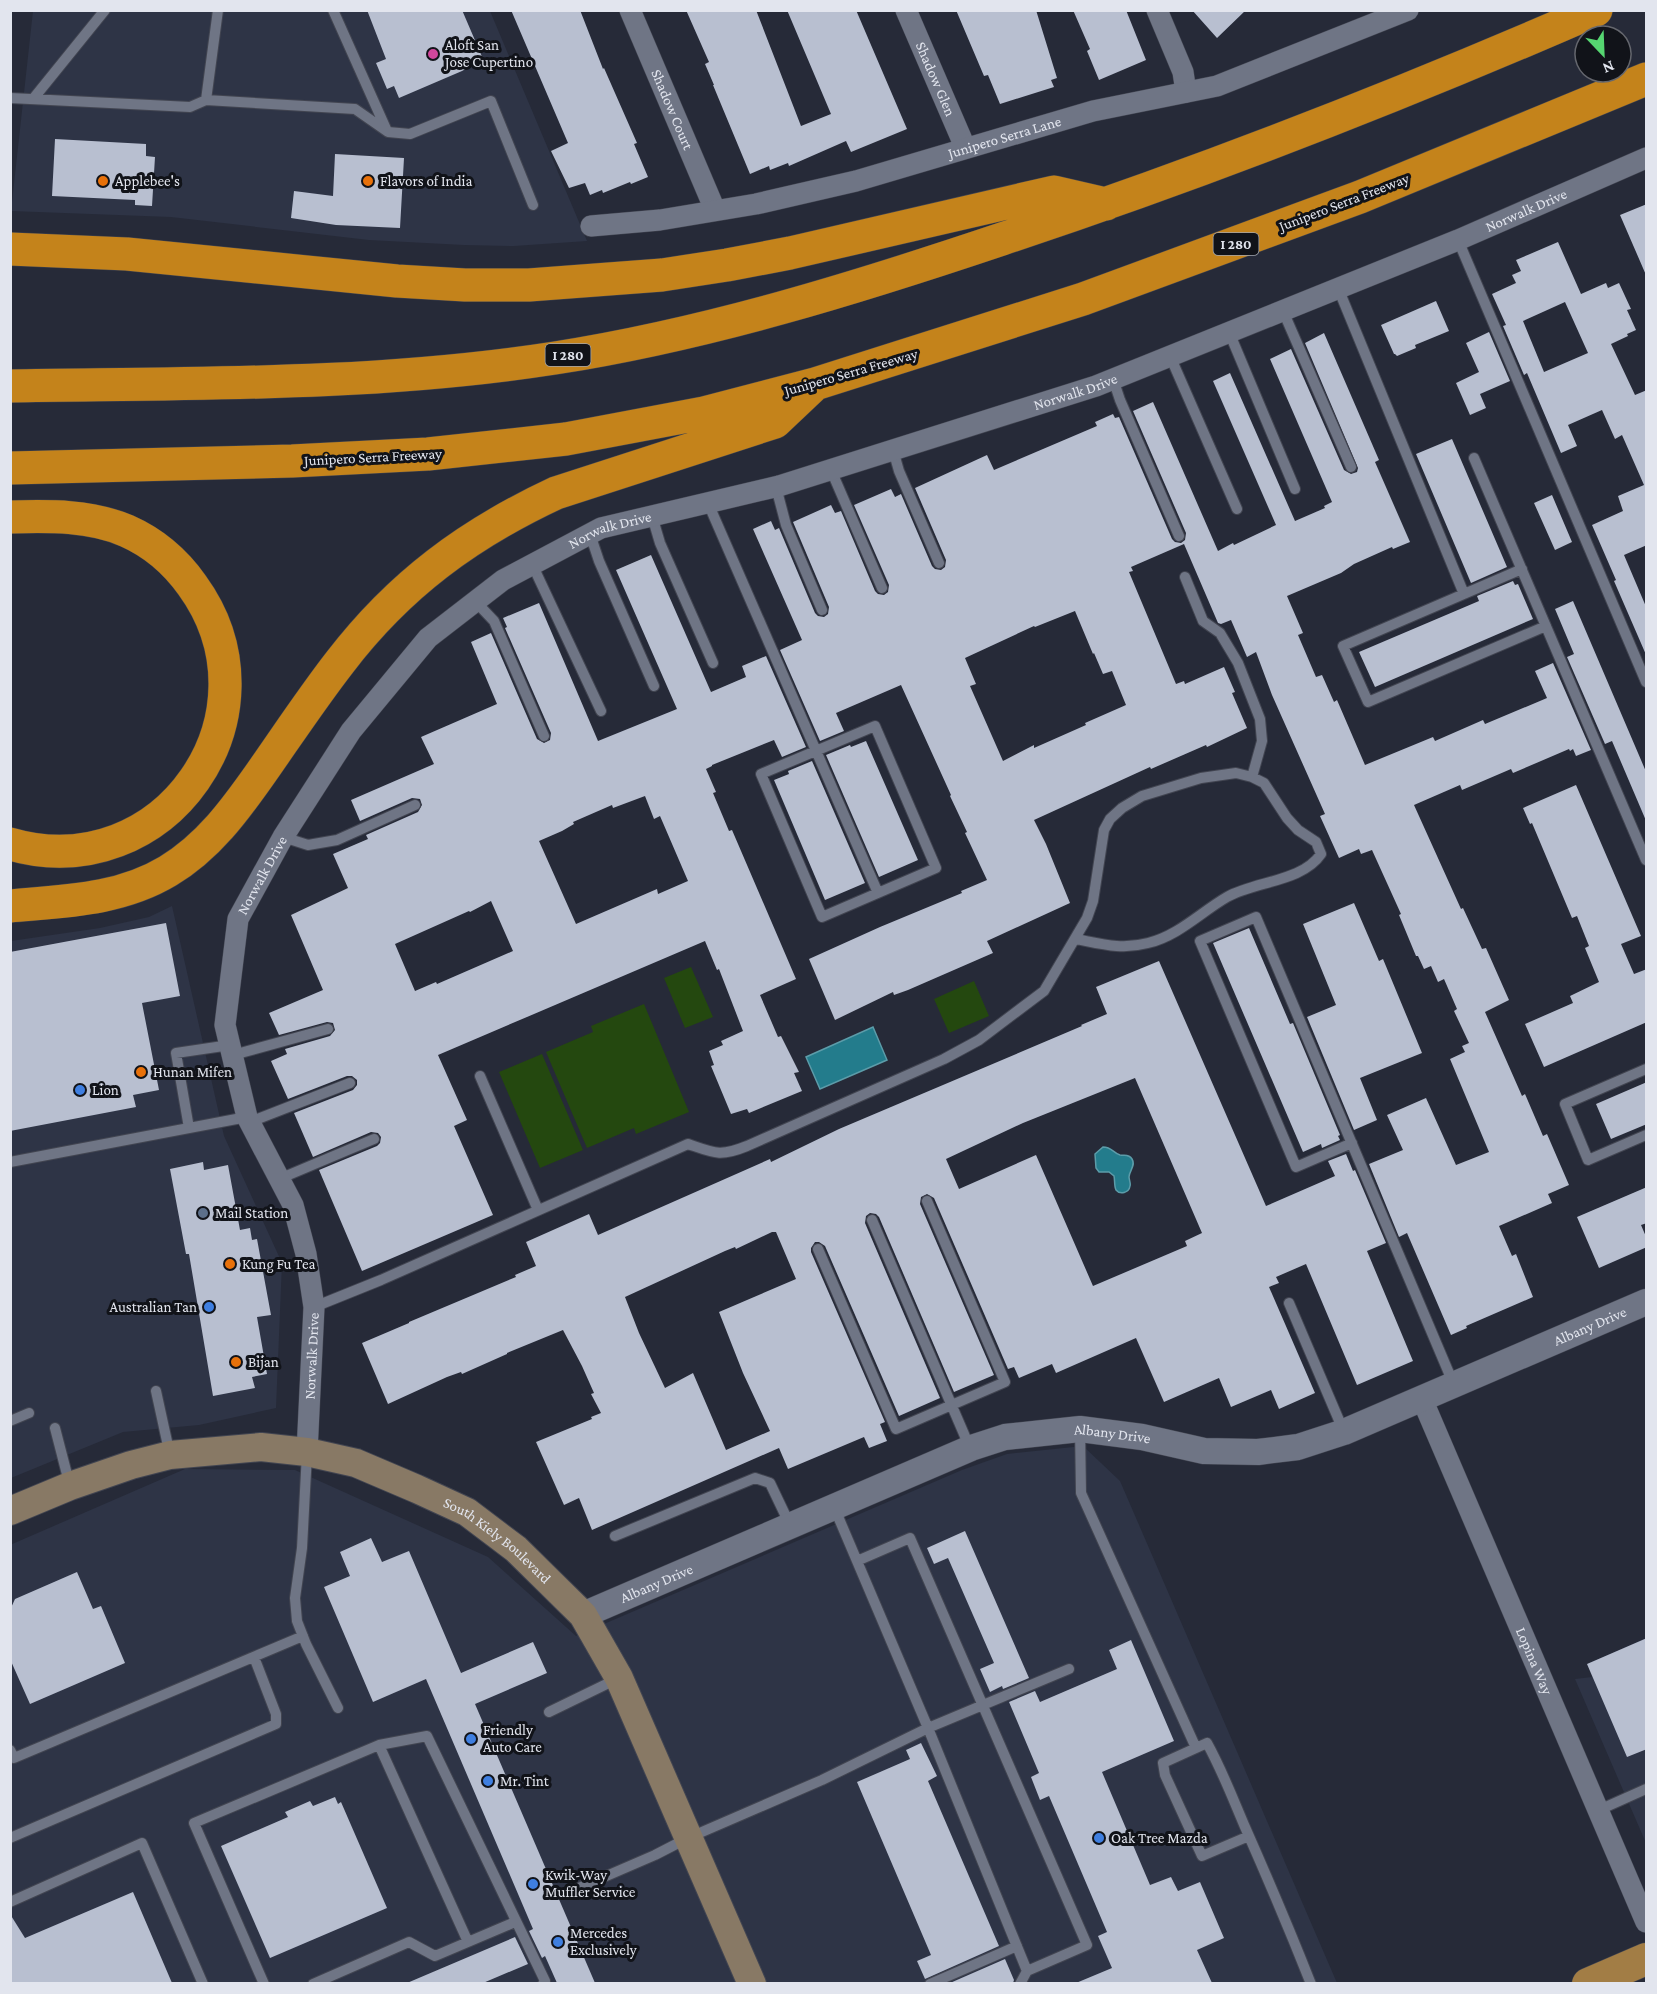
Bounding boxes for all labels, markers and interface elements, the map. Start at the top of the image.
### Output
north arrow [1573,24,1633,84]
place label: Aloft San Jose Cupertino [443,37,533,71]
street label: Shadow Glen [913,39,959,118]
marker: Aloft San Jose Cupertino [426,47,440,61]
text: N [1600,57,1617,77]
street label: Shadow Court [648,67,697,153]
street label: Junipero Serra Lane [944,113,1063,163]
street label: Junipero Serra Freeway [1275,170,1412,236]
place label: Applebee's [115,173,180,190]
place label: Flavors of India [380,173,472,189]
marker: Applebee's [96,174,110,188]
marker: Flavors of India [361,174,375,188]
street label: Norwalk Drive [1483,185,1570,235]
road number: I 280 [1214,233,1258,255]
road number: I 280 [546,344,590,366]
street label: Junipero Serra Freeway [781,345,920,400]
street label: Norwalk Drive [1032,370,1120,413]
street label: Junipero Serra Freeway [302,445,443,470]
street label: Norwalk Drive [566,508,653,552]
street label: Norwalk Drive [234,833,290,917]
place label: Hunan Mifen [153,1064,232,1080]
marker: Hunan Mifen [134,1065,148,1079]
place label: Lion [92,1082,119,1098]
marker: Lion [73,1083,87,1097]
place label: Mail Station [215,1205,288,1221]
marker: Mail Station [196,1206,210,1220]
place label: Kung Fu Tea [242,1256,316,1273]
marker: Kung Fu Tea [223,1257,237,1271]
place label: Australian Tan [110,1299,197,1315]
marker: Australian Tan [202,1300,216,1314]
street label: Albany Drive [1551,1303,1629,1349]
street label: Norwalk Drive [302,1312,322,1400]
place label: Bijan [248,1354,279,1371]
marker: Bijan [229,1355,243,1369]
street label: Albany Drive [1073,1421,1153,1447]
street label: South Kiely Boulevard [441,1494,554,1587]
street label: Albany Drive [618,1561,696,1606]
street label: Lopina Way [1513,1625,1556,1697]
place label: Friendly Auto Care [483,1722,542,1755]
marker: Friendly Auto Care [464,1732,478,1746]
place label: Mr. Tint [500,1773,550,1789]
marker: Mr. Tint [481,1774,495,1788]
place label: Oak Tree Mazda [1111,1830,1208,1846]
marker: Oak Tree Mazda [1092,1831,1106,1845]
place label: Kwik-Way Muffler Service [545,1867,636,1900]
marker: Kwik-Way Muffler Service [526,1877,540,1891]
place label: Mercedes Exclusively [570,1925,637,1959]
marker: Mercedes Exclusively [551,1935,565,1949]

